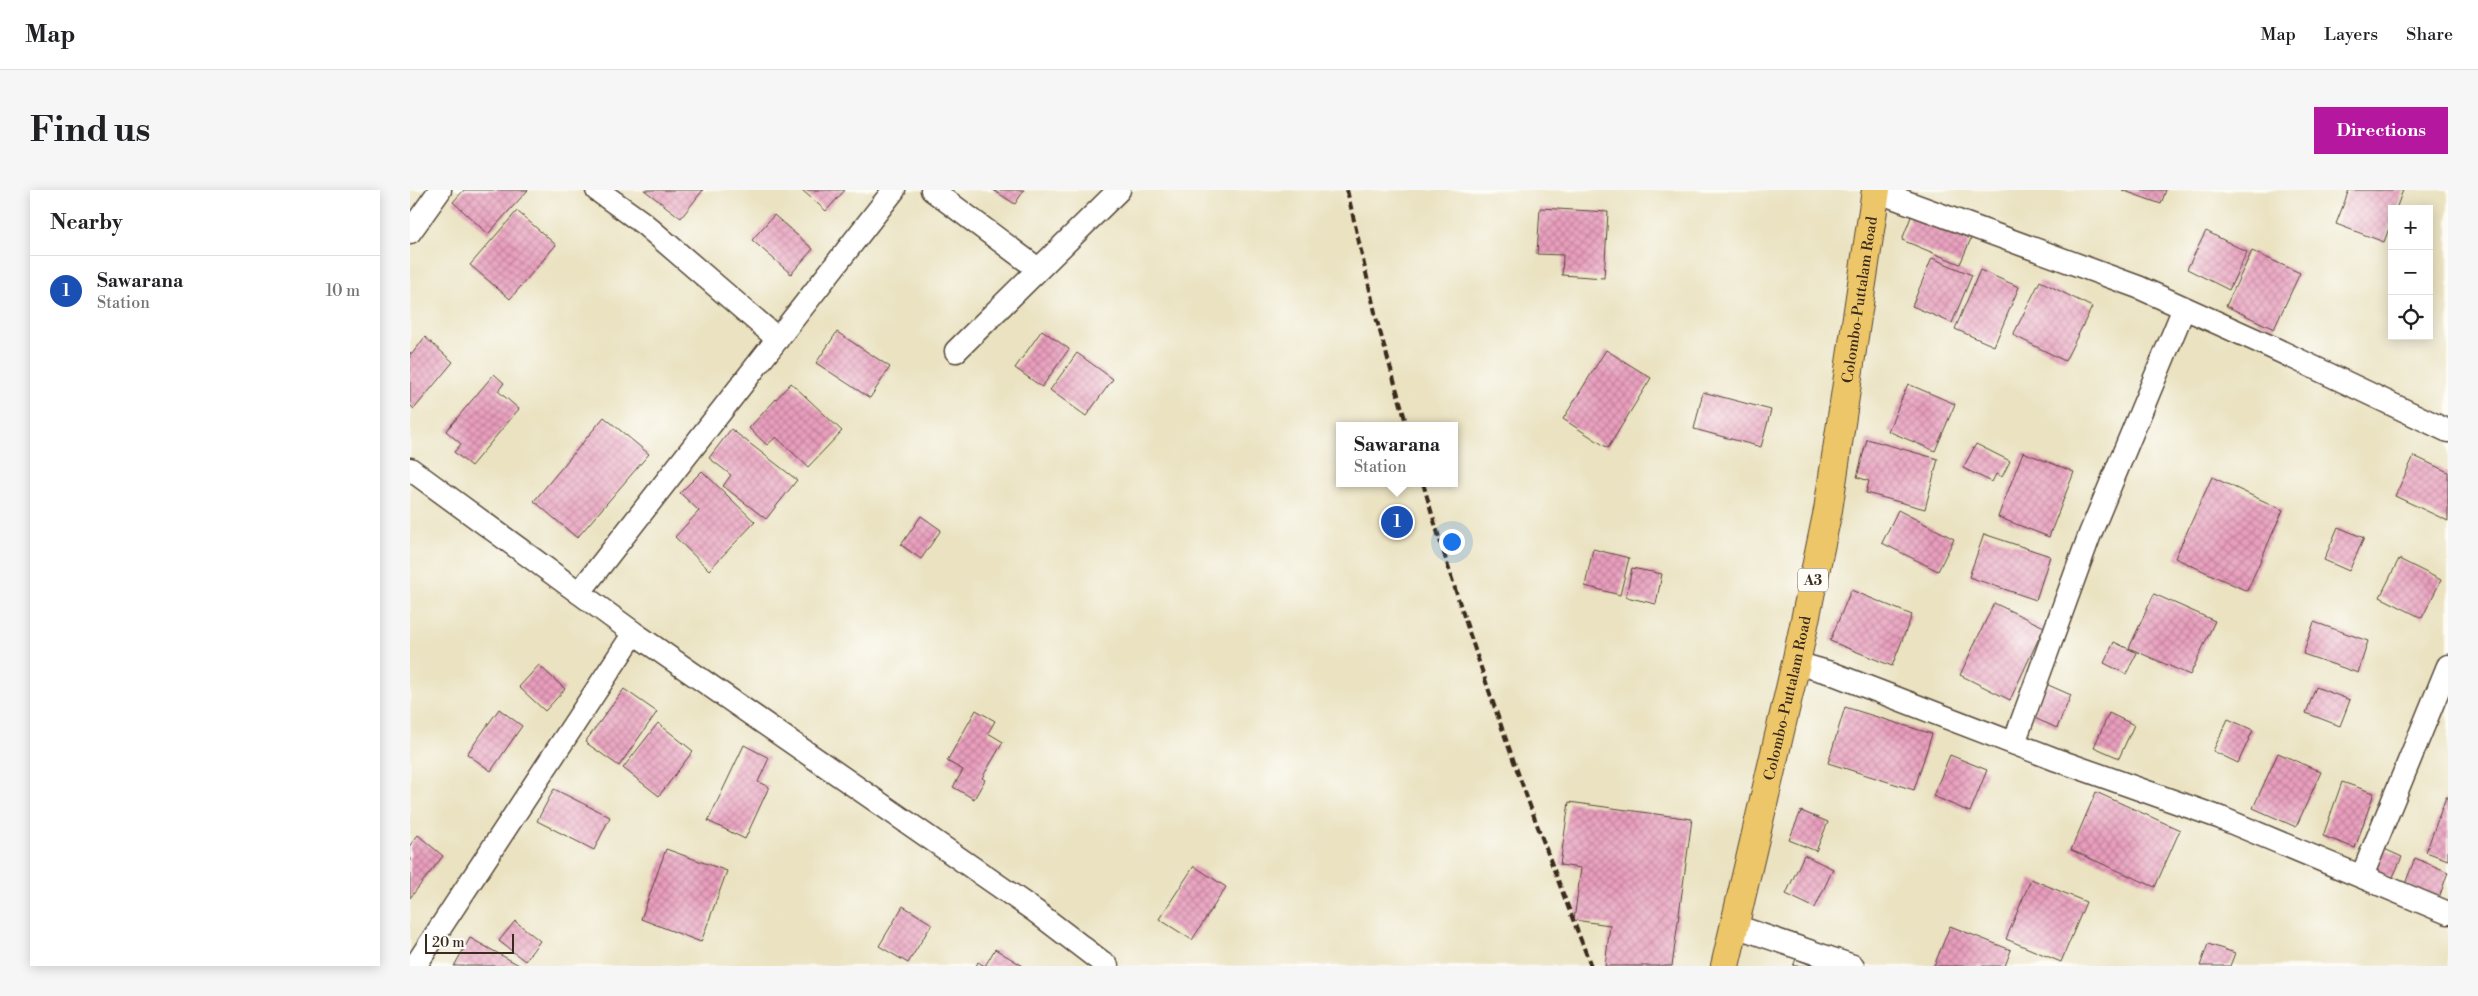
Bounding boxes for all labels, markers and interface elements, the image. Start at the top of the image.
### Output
text: Map [25,20,75,50]
text: Map [2261,23,2296,46]
text: Layers [2324,23,2378,46]
text: Share [2406,23,2453,46]
button: Directions [2314,107,2448,154]
text: Find us [30,109,150,152]
map controls [2388,205,2433,340]
button: + [2388,205,2433,250]
text: Nearby [50,210,123,236]
street label: Colombo-Puttalam Road [1838,215,1882,385]
button: − [2388,250,2433,295]
text: Sawarana [97,269,183,293]
text: 1 [62,281,70,301]
text: 10 m [326,281,360,301]
text: Station [97,293,150,313]
button: locate [2388,295,2433,340]
popup [1336,422,1458,487]
text: Sawarana [1354,433,1440,457]
text: Station [1354,457,1407,477]
pin: 1 [1381,503,1413,541]
your location [1439,529,1465,555]
road number: A3 [1798,568,1828,592]
street label: Colombo-Puttalam Road [1760,614,1816,782]
scale bar [425,931,514,954]
text: 20 m [432,934,464,952]

